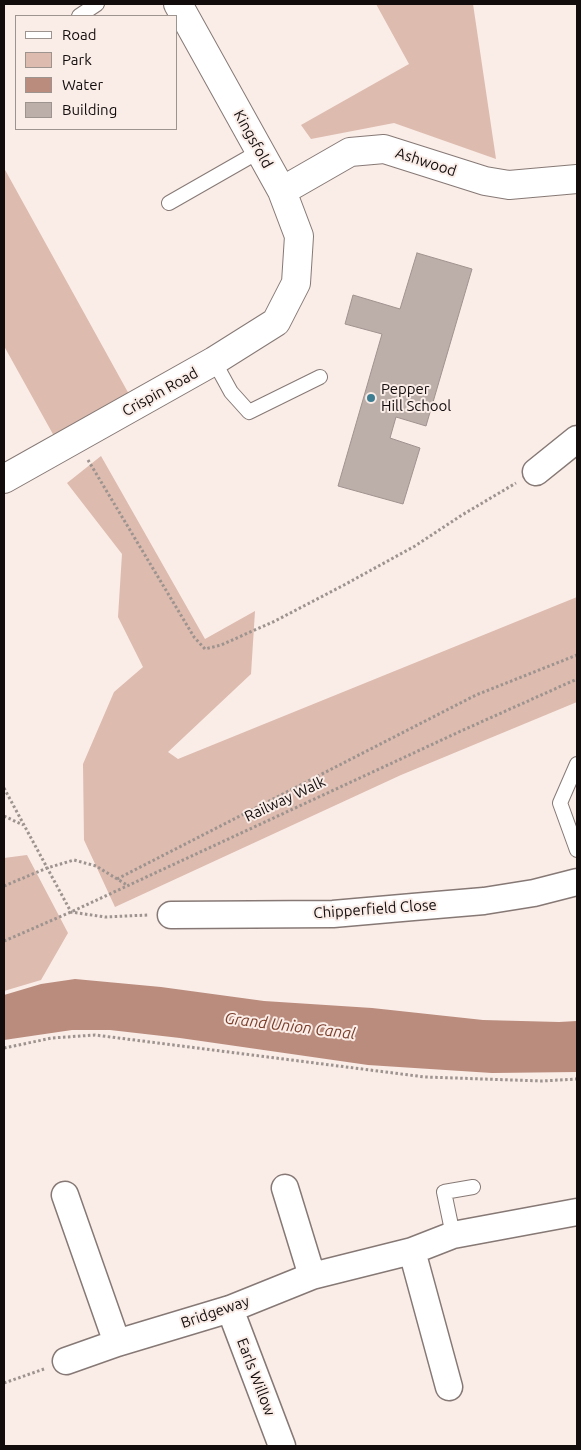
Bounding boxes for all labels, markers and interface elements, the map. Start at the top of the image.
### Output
legend [15,15,178,130]
text: Road [62,26,97,43]
text: Park [62,51,92,68]
text: Water [62,76,103,93]
text: Building [62,101,117,118]
street label: Kingsfold [230,107,276,171]
street label: Ashwood [393,144,459,180]
street label: Crispin Road [119,364,201,420]
place label: Pepper Hill School [381,380,451,415]
marker: Pepper Hill School [365,392,377,404]
street label: Railway Walk [242,772,328,826]
street label: Chipperfield Close [313,896,437,922]
water label: Grand Union Canal [223,1008,357,1044]
street label: Bridgeway [178,1292,252,1332]
street label: Earls Willow [233,1336,279,1418]

